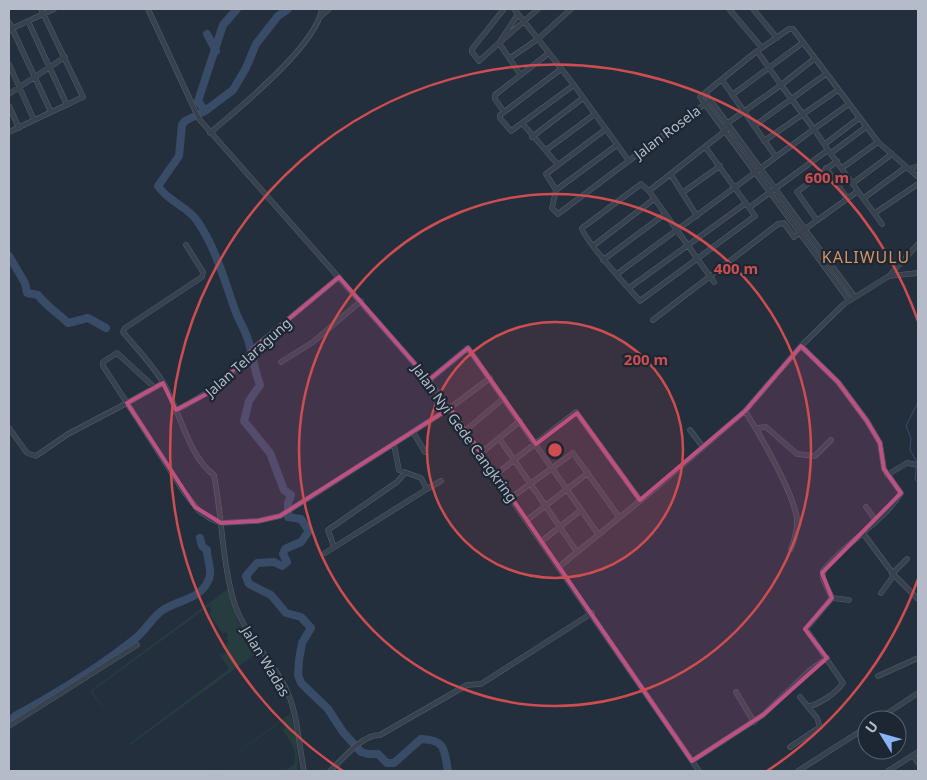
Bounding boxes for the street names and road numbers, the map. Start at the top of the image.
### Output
street label: Jalan Rosela [628,101,704,164]
street label: Jalan Telaragung [199,313,295,402]
street label: Jalan Nyi Gede Cangkring [407,358,522,506]
street label: Jalan Wadas [236,620,295,700]

